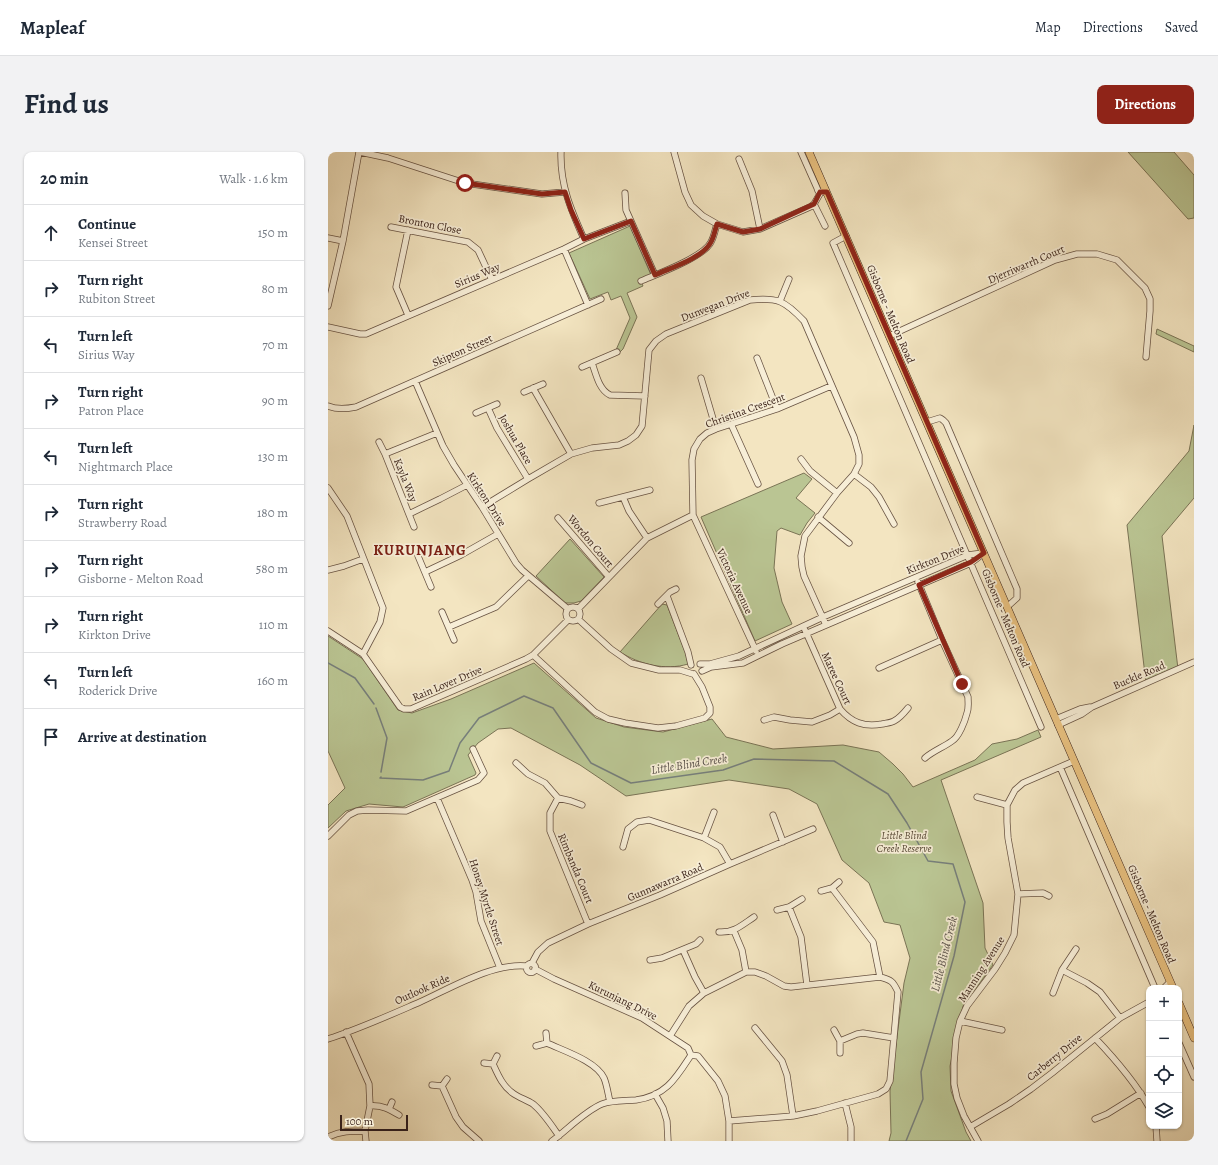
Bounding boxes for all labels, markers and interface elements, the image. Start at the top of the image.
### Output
text: Mapleaf [20,15,85,41]
text: Map [1035,18,1061,37]
text: Directions [1083,18,1143,37]
text: Saved [1165,18,1198,37]
text: Find us [24,85,109,123]
button: Directions [1097,85,1194,124]
text: 20 min [40,167,88,190]
text: Walk · 1.6 km [219,170,288,187]
route start [456,174,474,192]
street label: Bronton Close [397,211,463,238]
text: Continue [78,214,136,234]
icon: ahead [40,222,62,244]
text: 150 m [258,224,288,241]
text: Kensei Street [78,234,148,251]
street label: Djerriwarrh Court [985,241,1067,287]
street label: Sirius Way [452,259,502,292]
street label: Gisborne - Melton Road [863,263,918,366]
text: Turn right [78,270,143,290]
icon: right [40,278,62,300]
text: 80 m [261,280,288,297]
street label: Dunvegan Drive [679,285,752,325]
text: Rubiton Street [78,290,155,307]
text: Turn left [78,326,133,346]
street label: Skipton Street [430,330,495,370]
icon: left [40,334,62,356]
text: 70 m [262,336,288,353]
text: Sirius Way [78,346,135,363]
text: Turn right [78,382,143,402]
street label: Christina Crescent [703,389,787,432]
icon: right [40,390,62,412]
text: 90 m [262,392,288,409]
text: Patron Place [78,402,144,419]
street label: Joshua Place [495,411,536,467]
text: Turn left [78,438,133,458]
icon: left [40,446,62,468]
text: 130 m [258,448,288,465]
street label: Kayla Way [390,456,421,504]
text: Nightmarch Place [78,458,173,475]
street label: Kirkton Drive [463,469,510,529]
text: Turn right [78,494,143,514]
icon: right [40,502,62,524]
text: 180 m [257,504,288,521]
street label: Wordon Court [563,511,617,571]
text: Strawberry Road [78,514,167,531]
district label: KURUNJANG [373,540,467,560]
street label: Kirkton Drive [904,541,967,578]
street label: Victoria Avenue [712,545,756,616]
text: Turn right [78,550,143,570]
icon: right [40,558,62,580]
text: 580 m [256,560,288,577]
street label: Gisborne - Melton Road [978,567,1033,670]
text: Gisborne - Melton Road [78,570,203,587]
text: Turn right [78,606,143,626]
icon: right [40,614,62,636]
text: 110 m [259,616,288,633]
text: Kirkton Drive [78,626,151,643]
street label: Maree Court [818,649,855,707]
street label: Buckle Road [1111,658,1168,693]
text: Turn left [78,662,133,682]
street label: Rain Lover Drive [410,662,485,705]
icon: left [40,670,62,692]
text: 160 m [257,672,288,689]
route end [953,675,971,693]
text: Roderick Drive [78,682,157,699]
icon: arrive [40,726,62,748]
text: Arrive at destination [78,727,207,747]
water label: Little Blind Creek [650,750,729,778]
park label: Little Blind Creek Reserve [877,828,931,856]
street label: Rimbanda Court [554,831,597,906]
street label: Honey Myrtle Street [465,857,508,948]
street label: Gunnawarra Road [625,860,706,905]
street label: Gisborne - Melton Road [1124,863,1179,966]
water label: Little Blind Creek [927,914,961,993]
street label: Manning Avenue [954,933,1008,1005]
street label: Outlook Ride [392,971,452,1008]
street label: Kurunjang Drive [586,977,660,1024]
map controls [1146,985,1182,1129]
button: + [1146,985,1182,1021]
button: − [1146,1021,1182,1057]
street label: Carberry Drive [1024,1030,1085,1084]
button: locate [1146,1057,1182,1093]
button: layers [1146,1093,1182,1129]
scale bar [340,1113,408,1132]
text: 100 m [346,1114,373,1129]

